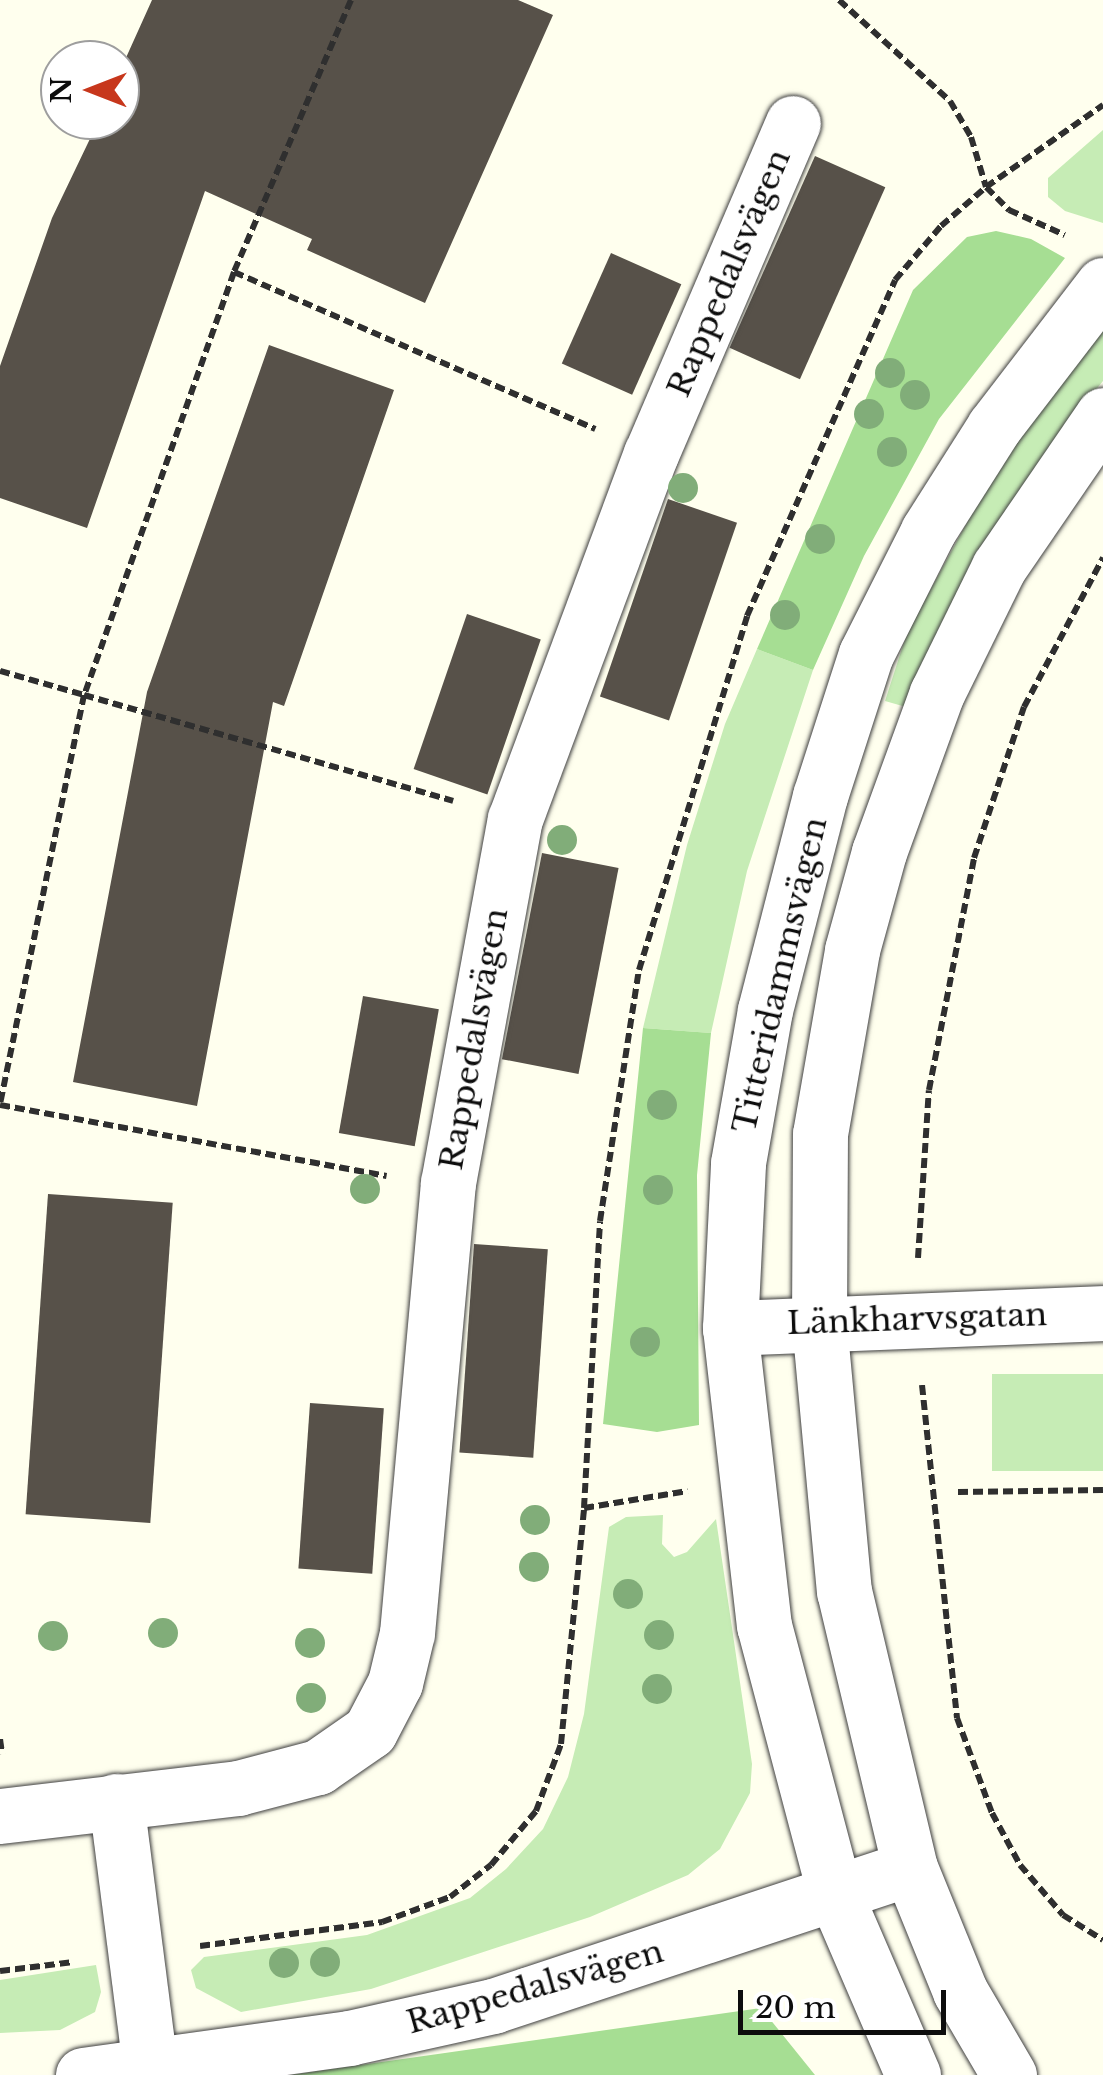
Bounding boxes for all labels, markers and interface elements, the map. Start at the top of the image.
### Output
north arrow [40,40,140,140]
text: N [44,77,79,103]
street label: Rappedalsvägen [660,144,798,402]
street label: Titteridammsvägen [725,813,835,1137]
street label: Rappedalsvägen [432,905,516,1173]
street label: Länkharvsgatan [786,1295,1048,1343]
street label: Rappedalsvägen [402,1932,668,2042]
scale bar [743,1970,950,2032]
text: 20 m [755,1989,836,2026]

